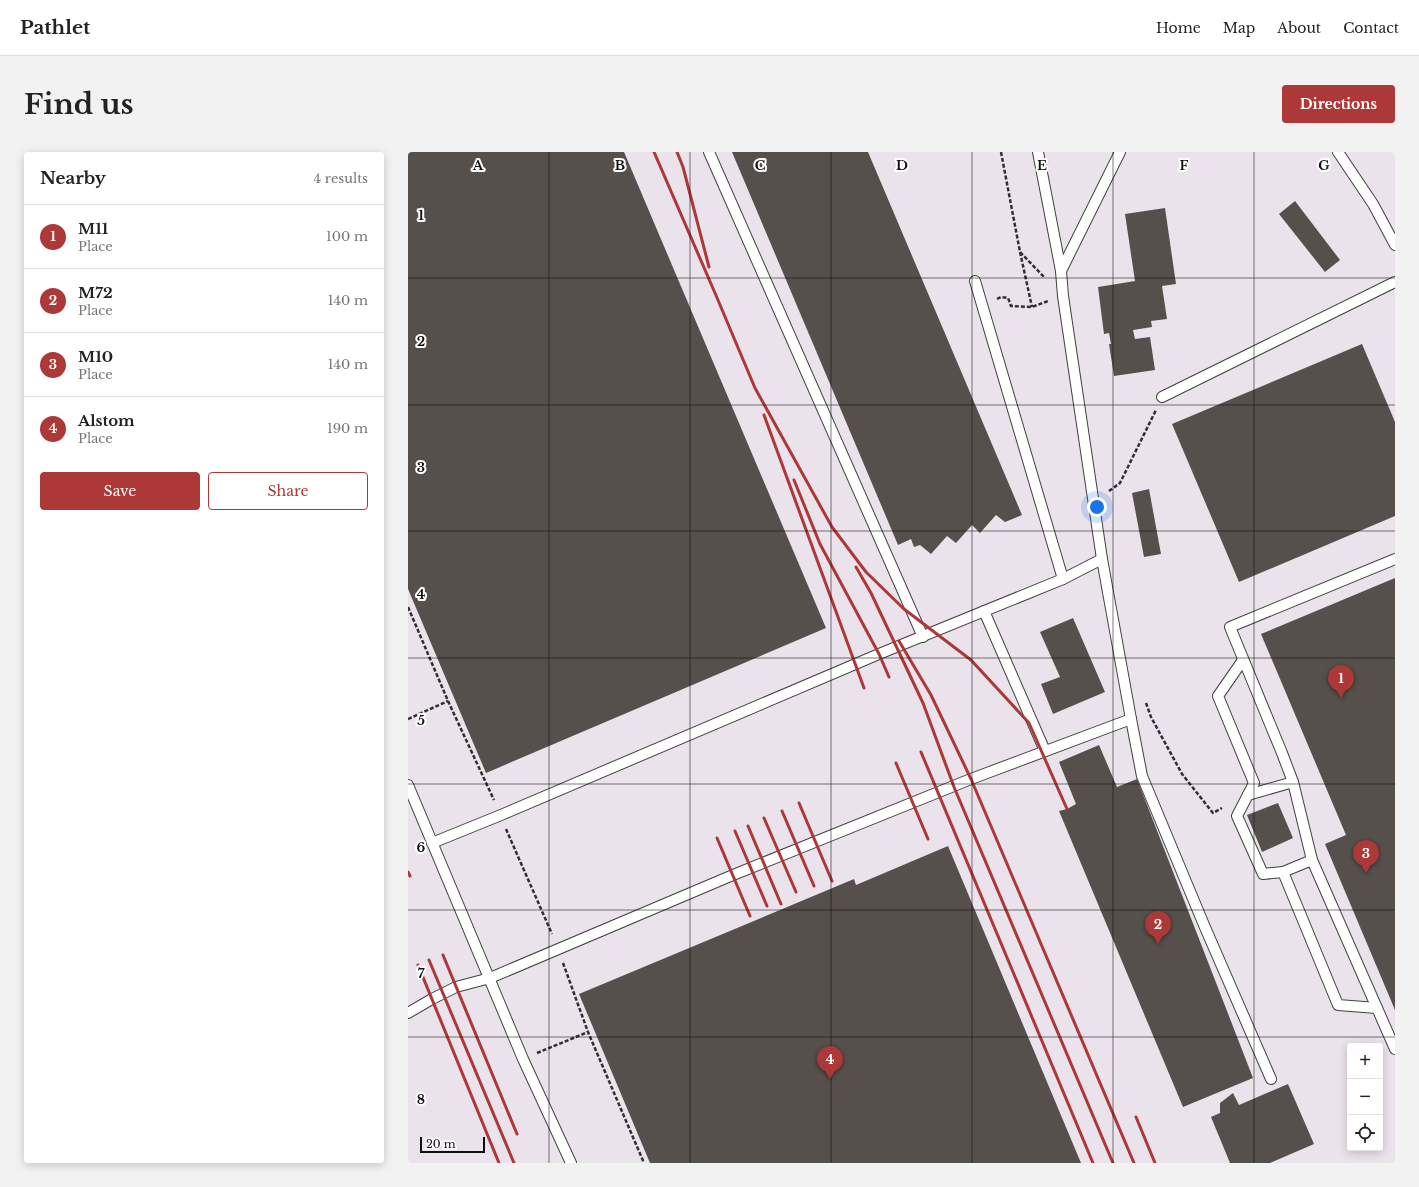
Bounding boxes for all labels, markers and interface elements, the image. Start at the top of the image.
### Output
text: Pathlet [20,16,90,39]
text: Home [1156,19,1201,37]
text: Map [1223,19,1255,37]
text: About [1277,19,1321,37]
text: Contact [1343,19,1399,37]
button: Directions [1282,85,1395,123]
text: Find us [24,87,134,122]
text: A [472,157,484,174]
text: B [615,157,625,174]
text: C [755,157,766,174]
text: D [896,157,908,174]
text: E [1037,157,1047,174]
text: F [1180,157,1189,174]
text: G [1318,157,1330,174]
text: Nearby [40,168,106,189]
text: 4 results [314,170,368,187]
text: 1 [418,207,424,224]
text: M11 [78,219,108,238]
text: 1 [50,228,56,245]
text: 100 m [326,228,368,245]
text: Place [78,238,113,255]
text: M72 [78,283,113,302]
text: 2 [49,292,57,309]
text: 140 m [328,292,368,309]
text: Place [78,302,113,319]
text: 2 [417,333,425,350]
text: M10 [78,347,113,366]
text: 3 [49,356,57,373]
text: 140 m [328,356,368,373]
text: Place [78,366,113,383]
text: Alstom [78,411,135,430]
text: 4 [49,420,57,437]
text: 190 m [327,420,368,437]
text: Place [78,430,113,447]
text: 3 [417,459,425,476]
button: Save [40,472,200,510]
button: Share [208,472,368,510]
your location [1087,497,1107,517]
text: 4 [417,586,426,603]
pin: 1 [1328,665,1354,698]
text: 5 [417,712,425,729]
text: 6 [417,839,426,856]
pin: 3 [1353,840,1379,873]
pin: 2 [1145,911,1171,944]
text: 7 [418,965,425,982]
map controls [1347,1043,1383,1151]
button: + [1347,1043,1383,1079]
pin: 4 [817,1046,843,1079]
button: − [1347,1079,1383,1115]
text: 8 [417,1091,425,1108]
button: locate [1347,1115,1383,1151]
scale bar [420,1135,485,1154]
text: 20 m [426,1137,456,1151]

